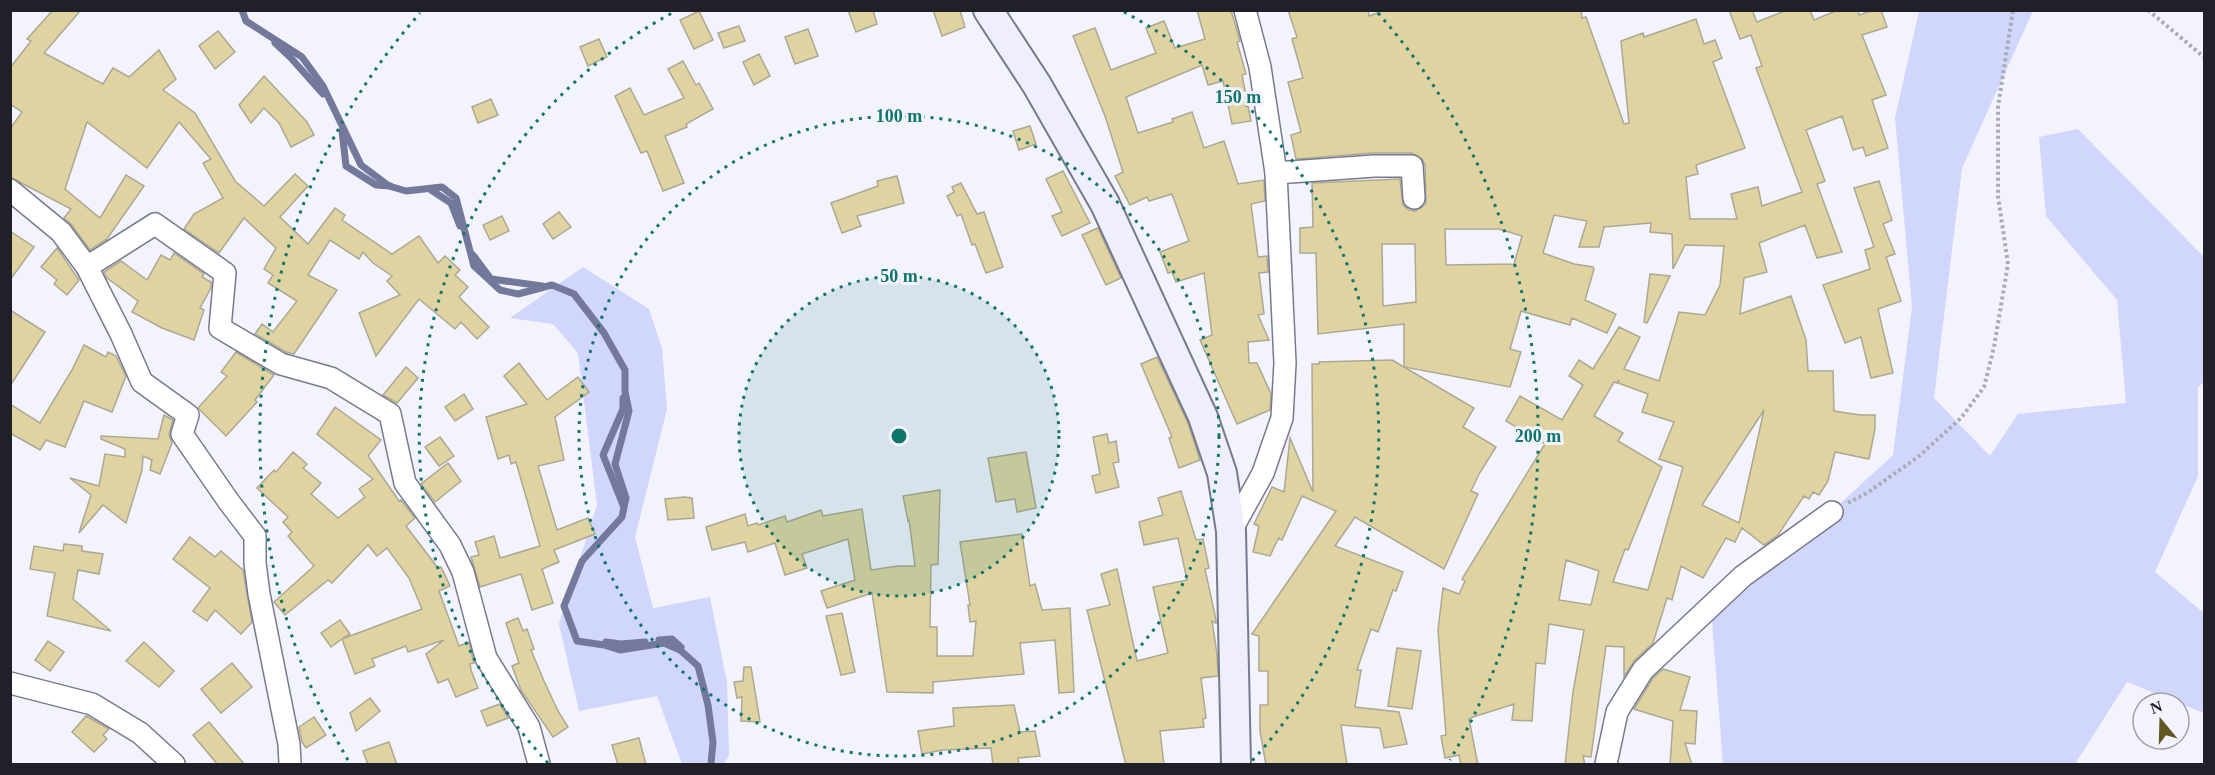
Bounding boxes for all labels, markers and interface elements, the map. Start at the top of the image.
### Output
text: 150 m [1215,87,1261,107]
text: 100 m [876,106,922,126]
text: 50 m [880,266,918,286]
centre of rings [889,426,909,446]
text: 200 m [1515,426,1561,446]
north arrow [2131,691,2191,751]
text: N [2148,697,2165,717]

